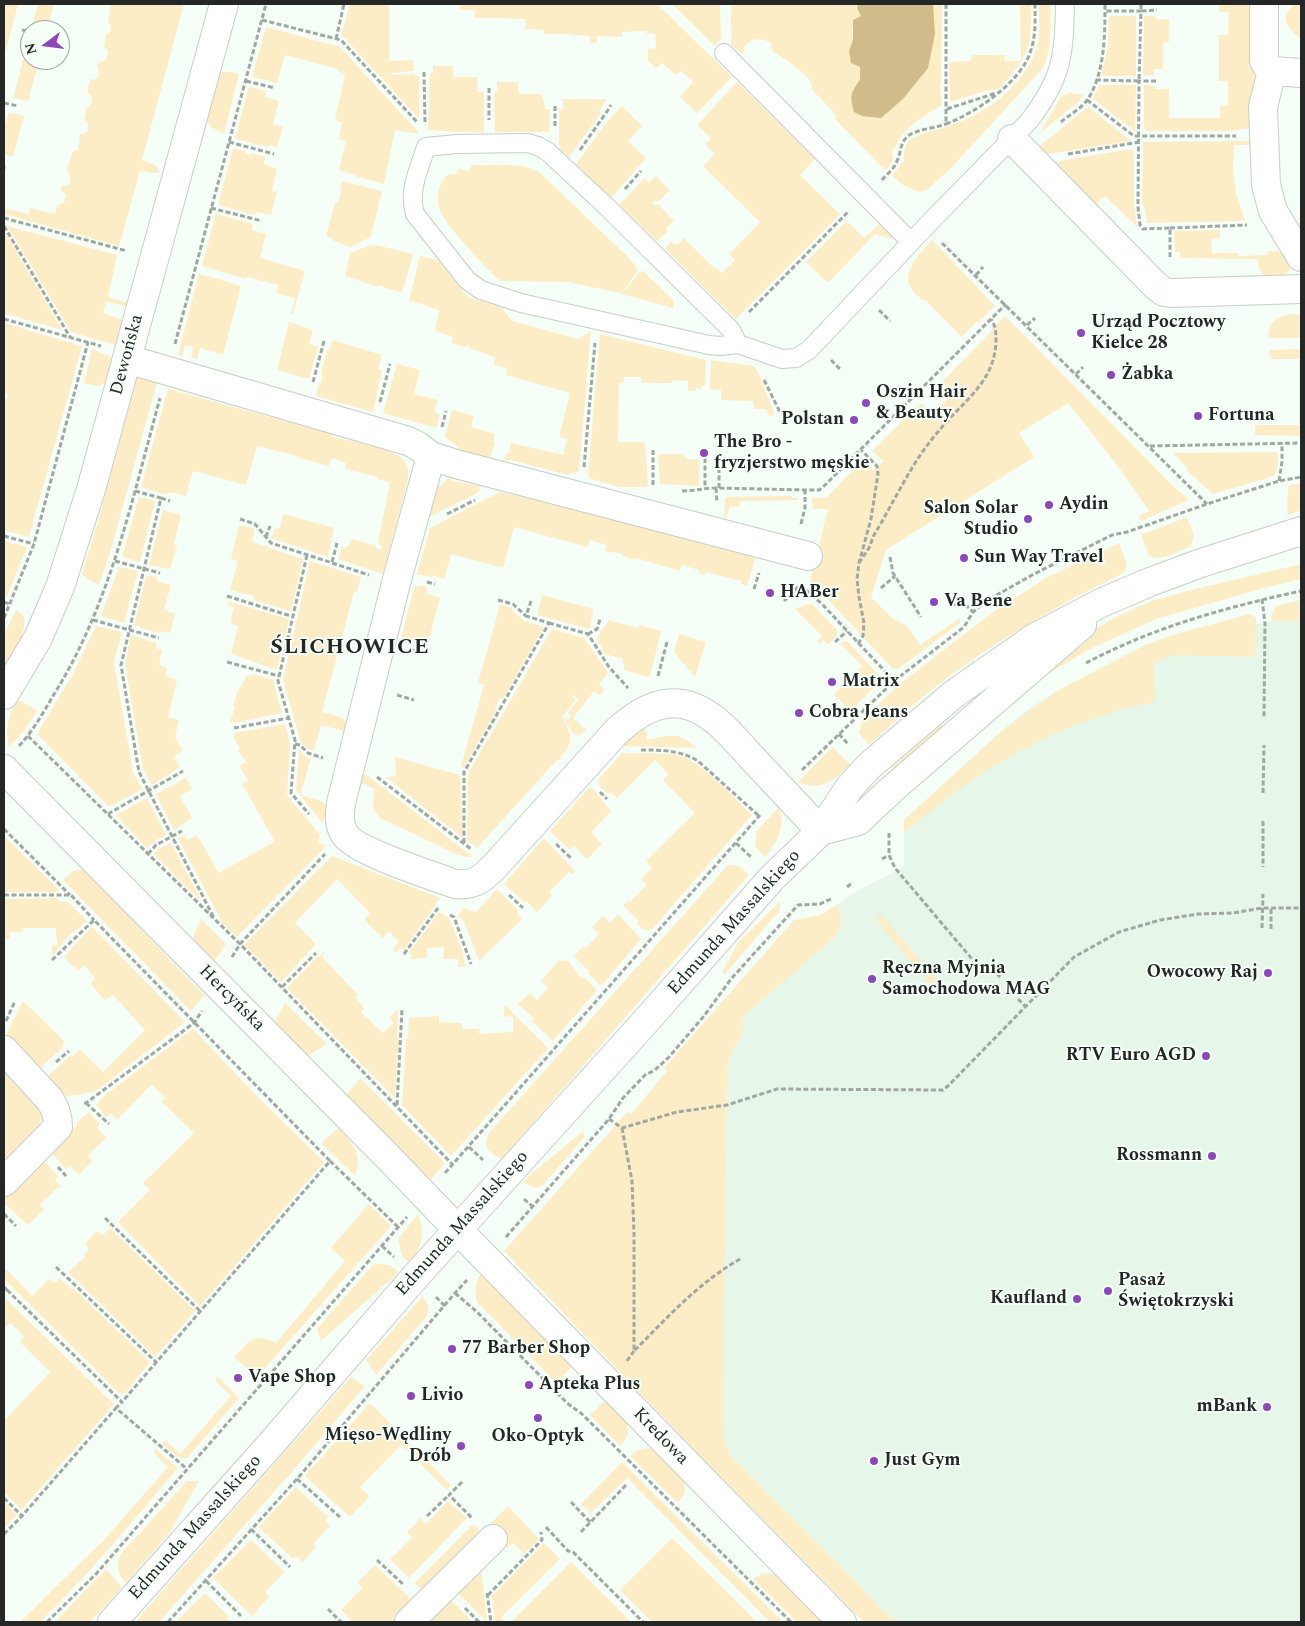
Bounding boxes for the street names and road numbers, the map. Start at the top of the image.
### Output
street label: Dewońska [107,312,149,398]
street label: Edmunda Massalskiego [664,846,806,1000]
street label: Hercyńska [193,961,269,1037]
street label: Edmunda Massalskiego [392,1147,534,1301]
street label: Kredowa [628,1404,692,1470]
street label: Edmunda Massalskiego [125,1451,267,1605]

